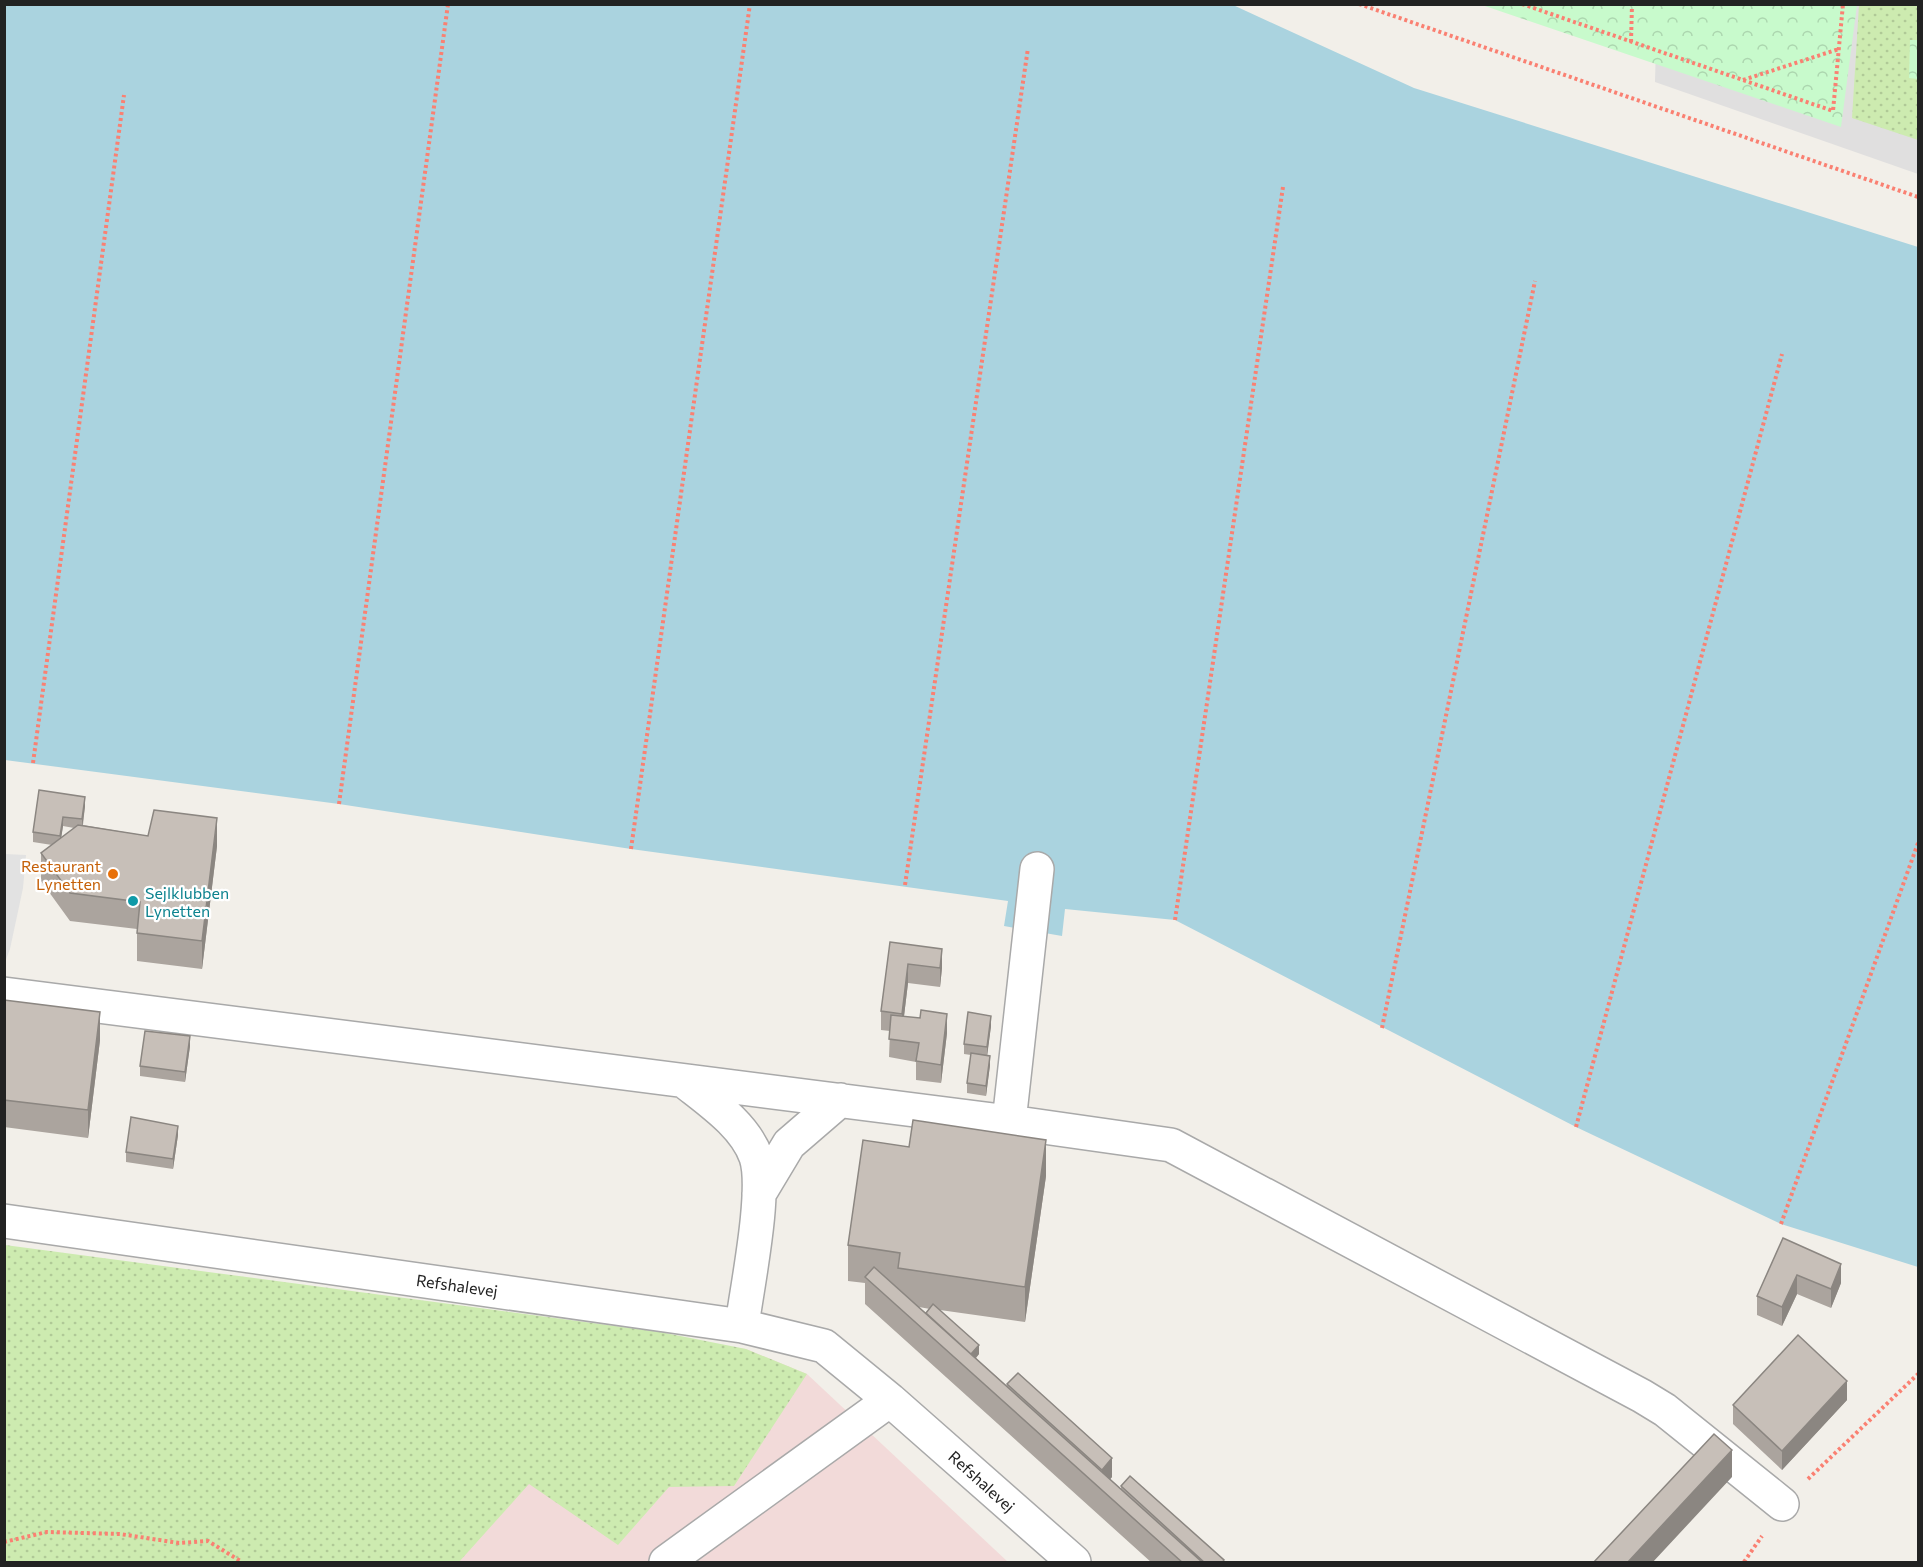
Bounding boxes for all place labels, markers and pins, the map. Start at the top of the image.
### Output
place label: Restaurant Lynetten [21,856,101,893]
marker: Restaurant Lynetten [106,867,120,881]
place label: Sejlklubben Lynetten [145,883,229,920]
marker: Sejlklubben Lynetten [126,894,140,908]

